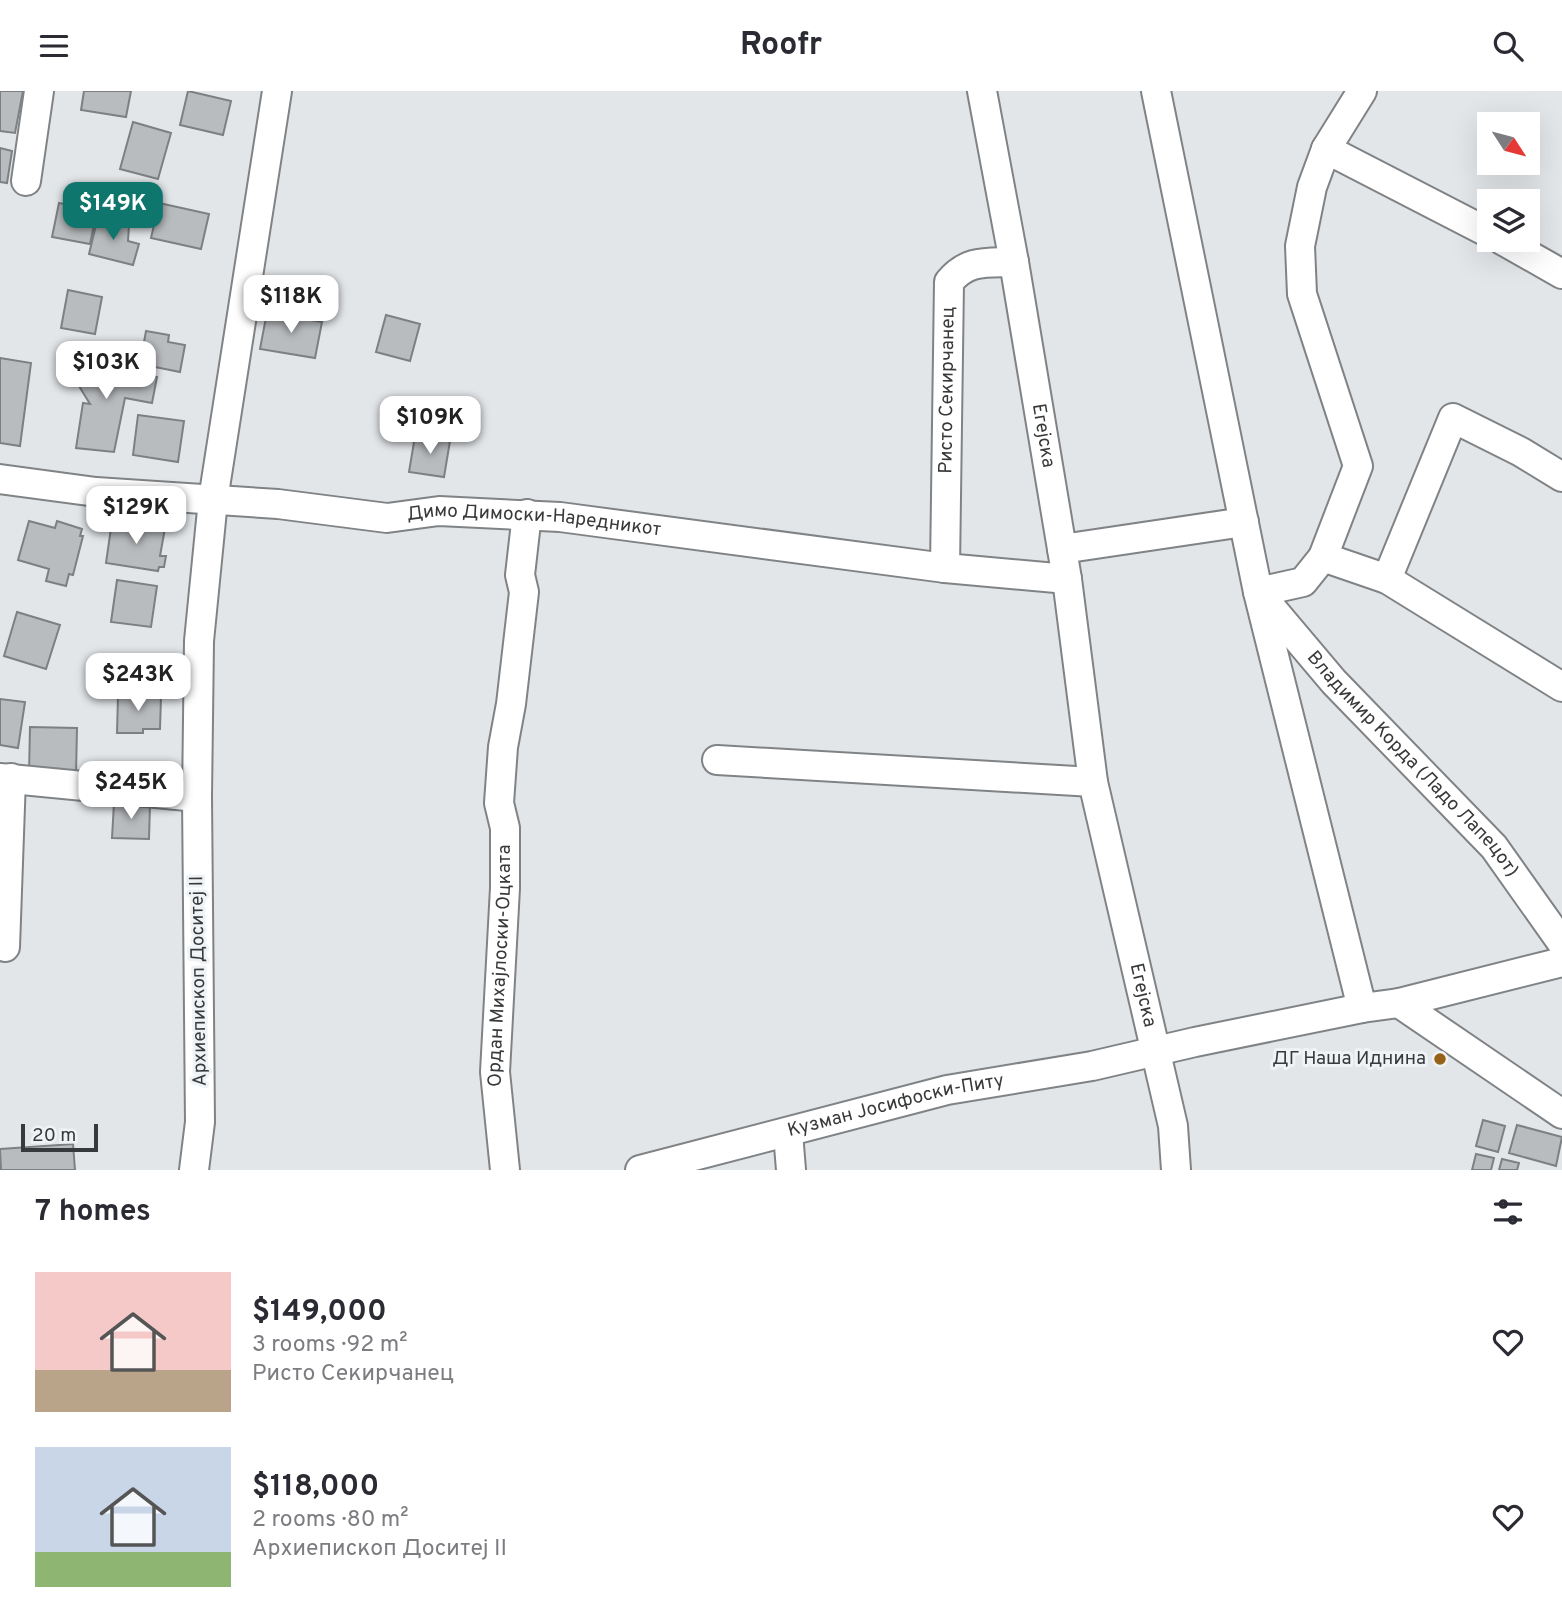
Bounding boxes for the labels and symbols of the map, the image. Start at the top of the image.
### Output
north arrow [1477,112,1540,175]
pin: $149K [64,183,162,242]
pin: $118K [242,275,340,335]
street label: Ристо Секирчанец [934,306,961,474]
pin: $103K [57,341,155,401]
pin: $109K [381,397,479,456]
street label: Егејска [1026,402,1060,470]
pin: $129K [87,487,185,546]
street label: Димо Димоски-Наредникот [405,499,663,542]
street label: Владимир Корда (Ладо Лапецот) [1301,646,1524,882]
pin: $243K [89,653,187,713]
pin: $245K [82,761,180,821]
street label: Ордан Михајлоски-Оцката [483,845,517,1088]
street label: Архиепископ Доситеј II [185,875,213,1087]
street label: Егејска [1124,961,1162,1030]
place label: ДГ Наша Иднина [1272,1047,1426,1071]
marker: ДГ Наша Иднина [1432,1051,1448,1067]
street label: Кузман Јосифоски-Питу [785,1069,1006,1143]
scale bar [21,1121,98,1153]

